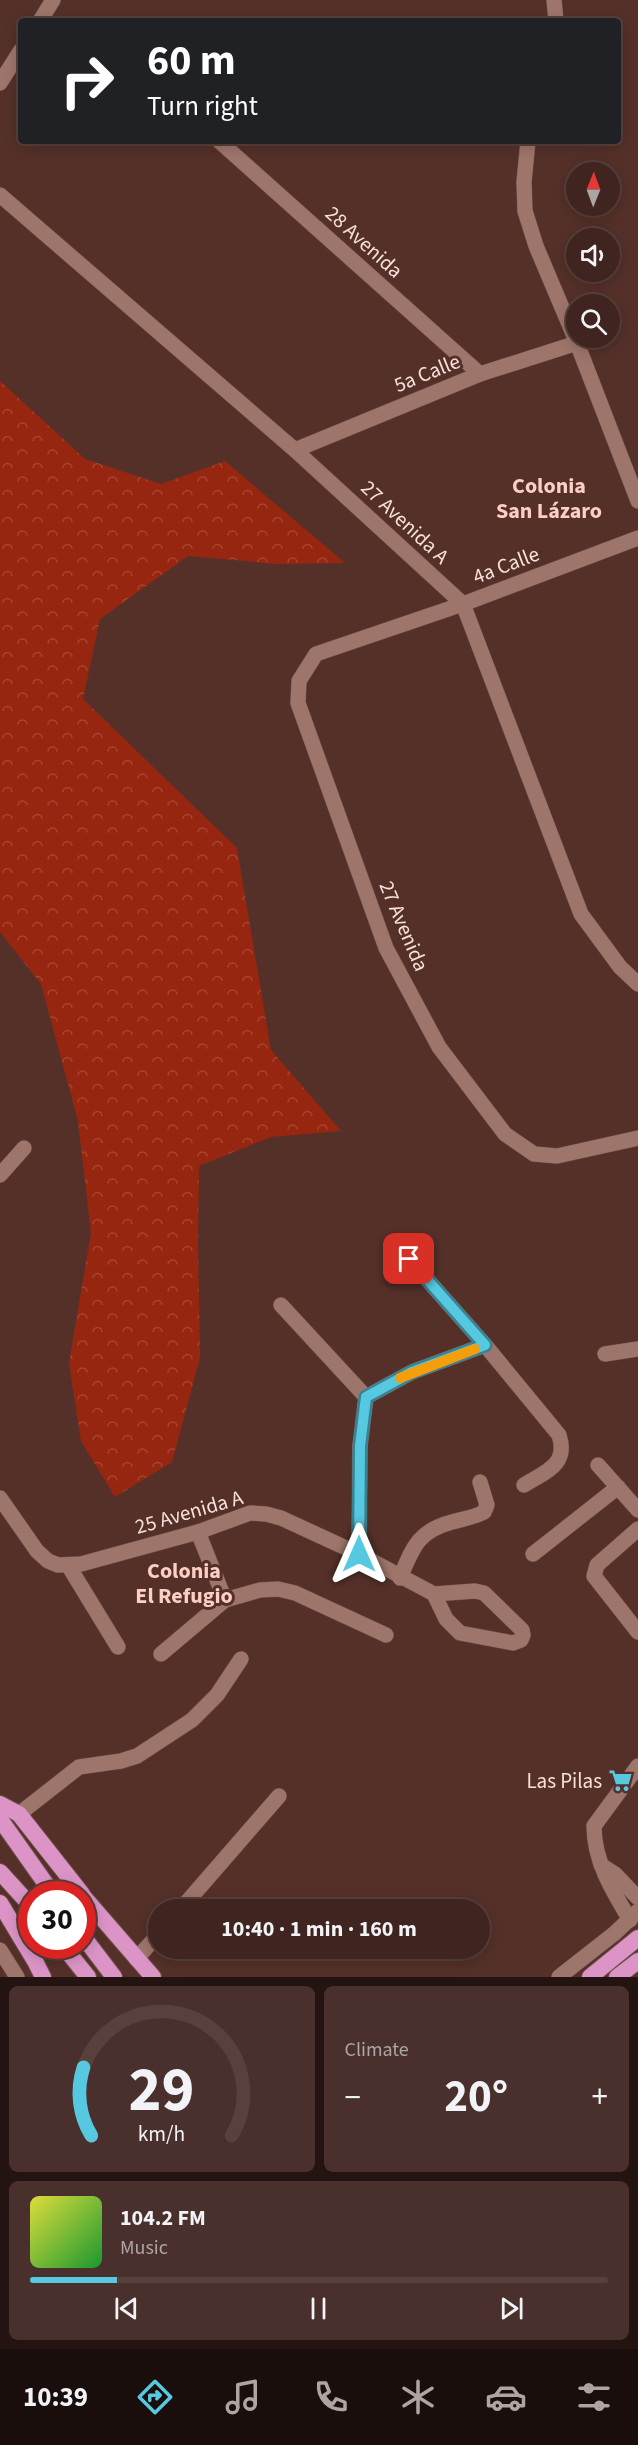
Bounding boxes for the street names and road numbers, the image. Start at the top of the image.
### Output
street label: 28 Avenida [319,199,409,285]
street label: 5a Calle [389,346,465,400]
street label: 27 Avenida A [354,473,456,571]
street label: 4a Calle [468,539,544,591]
street label: 27 Avenida [372,876,436,976]
street label: 25 Avenida A [132,1482,247,1542]

